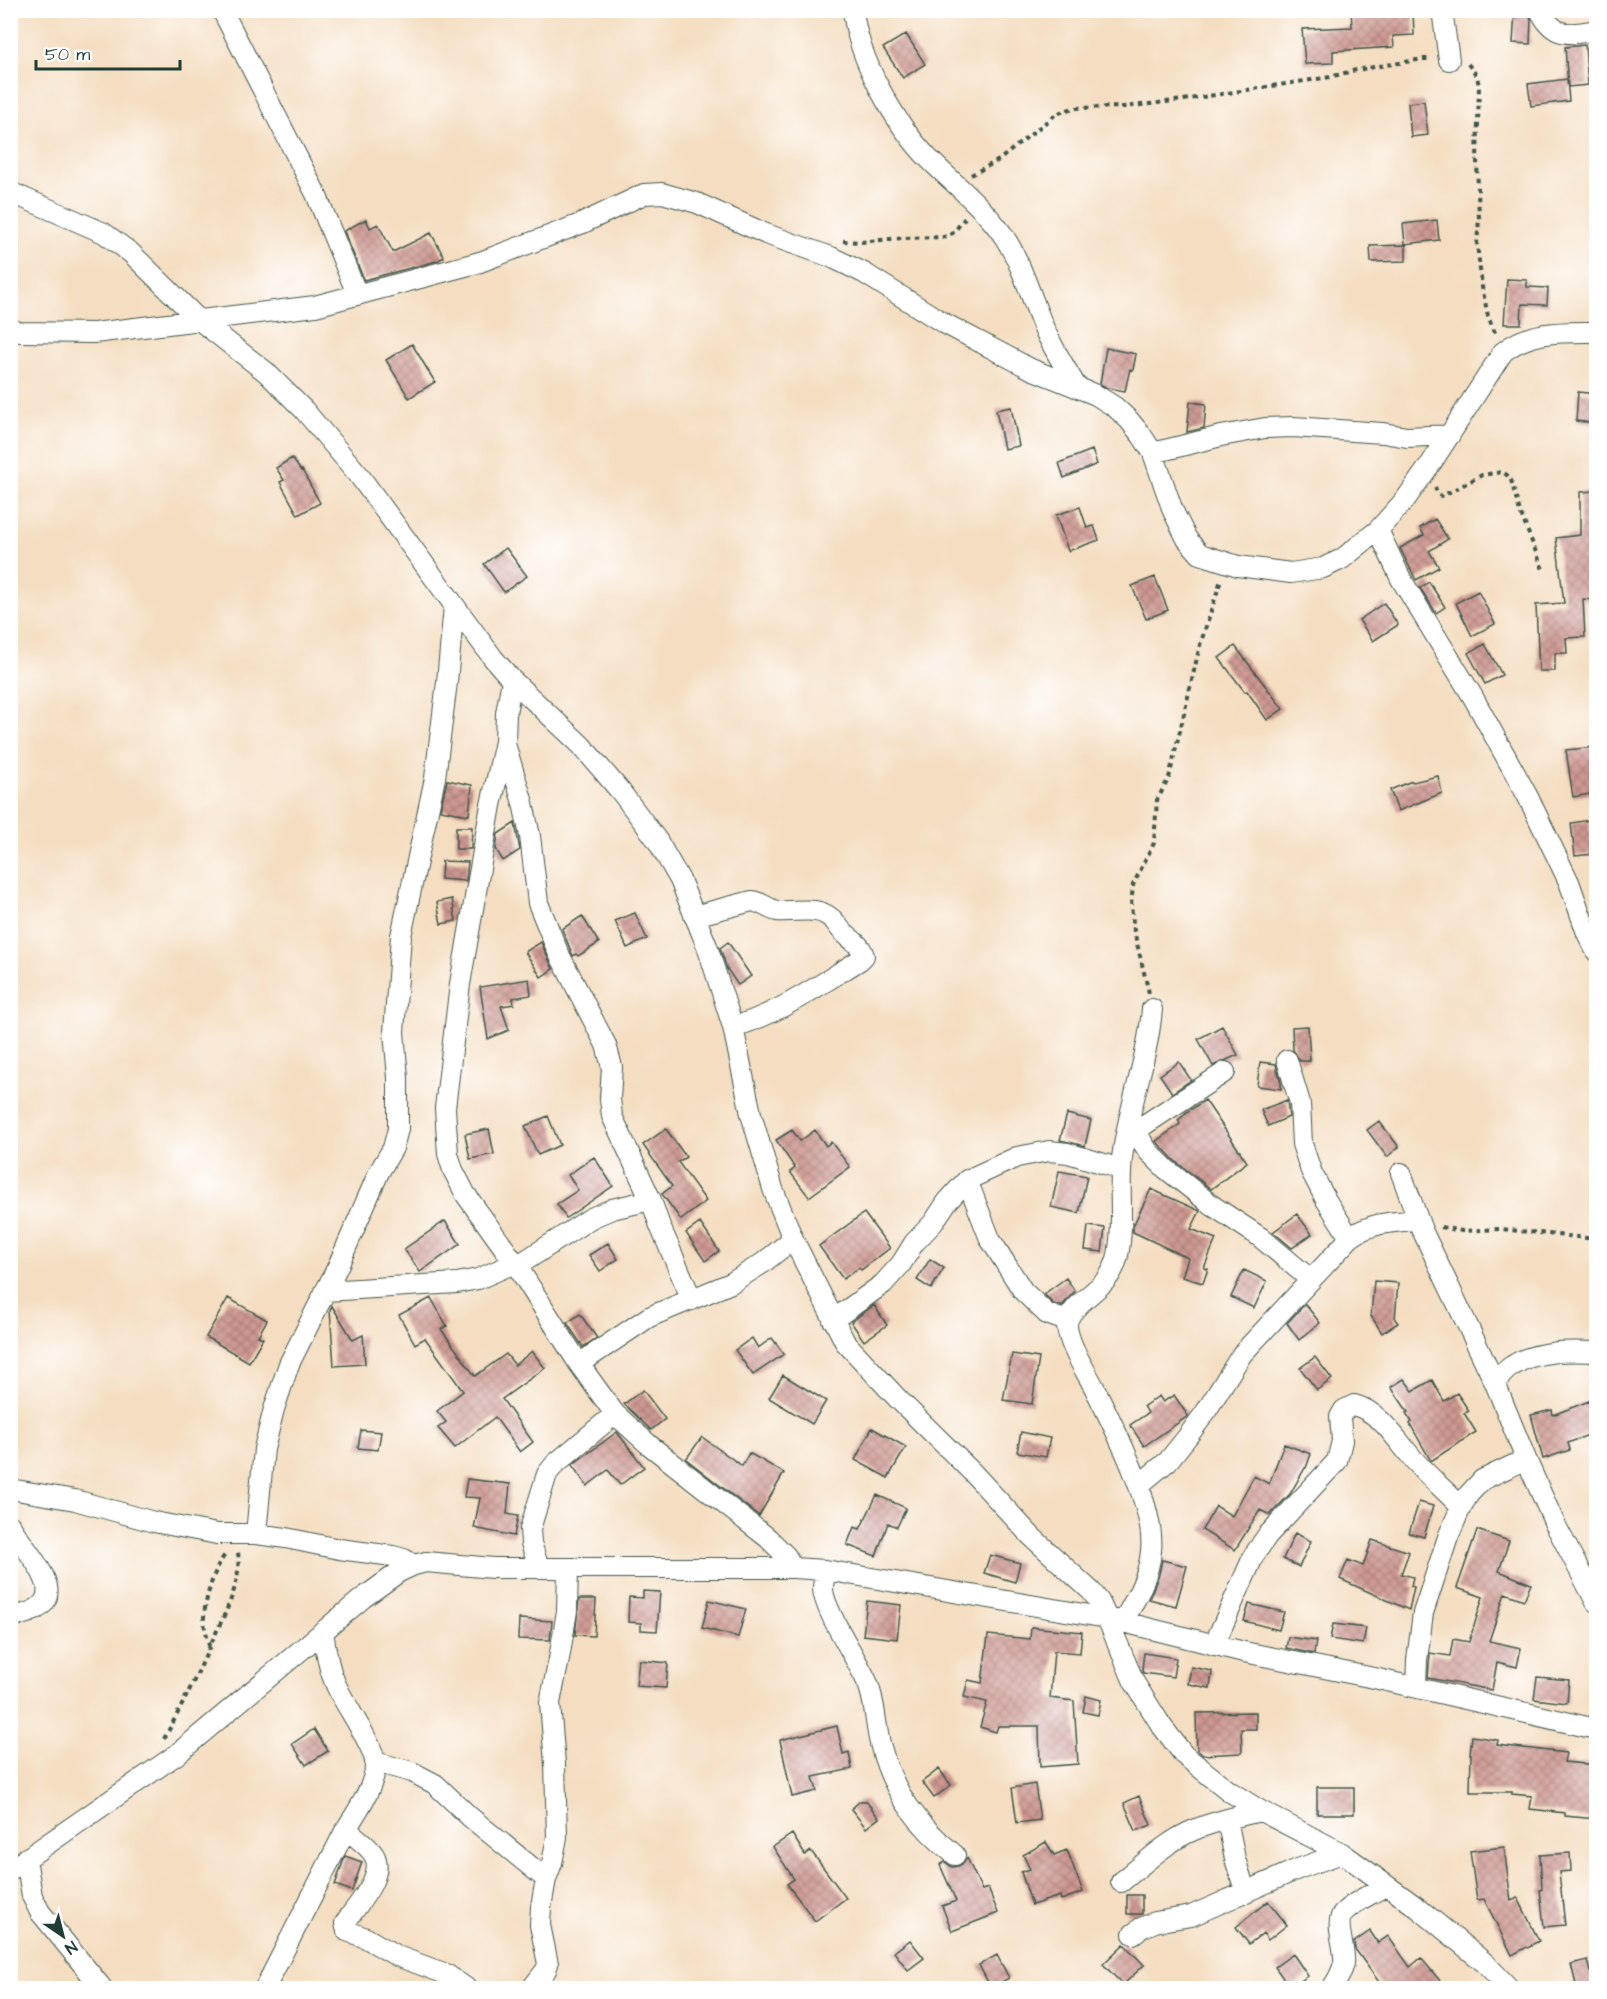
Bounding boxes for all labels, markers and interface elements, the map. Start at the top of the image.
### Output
scale bar [36,33,180,71]
text: 50 m [45,42,90,67]
north arrow [33,1906,93,1966]
text: N [61,1936,81,1959]

